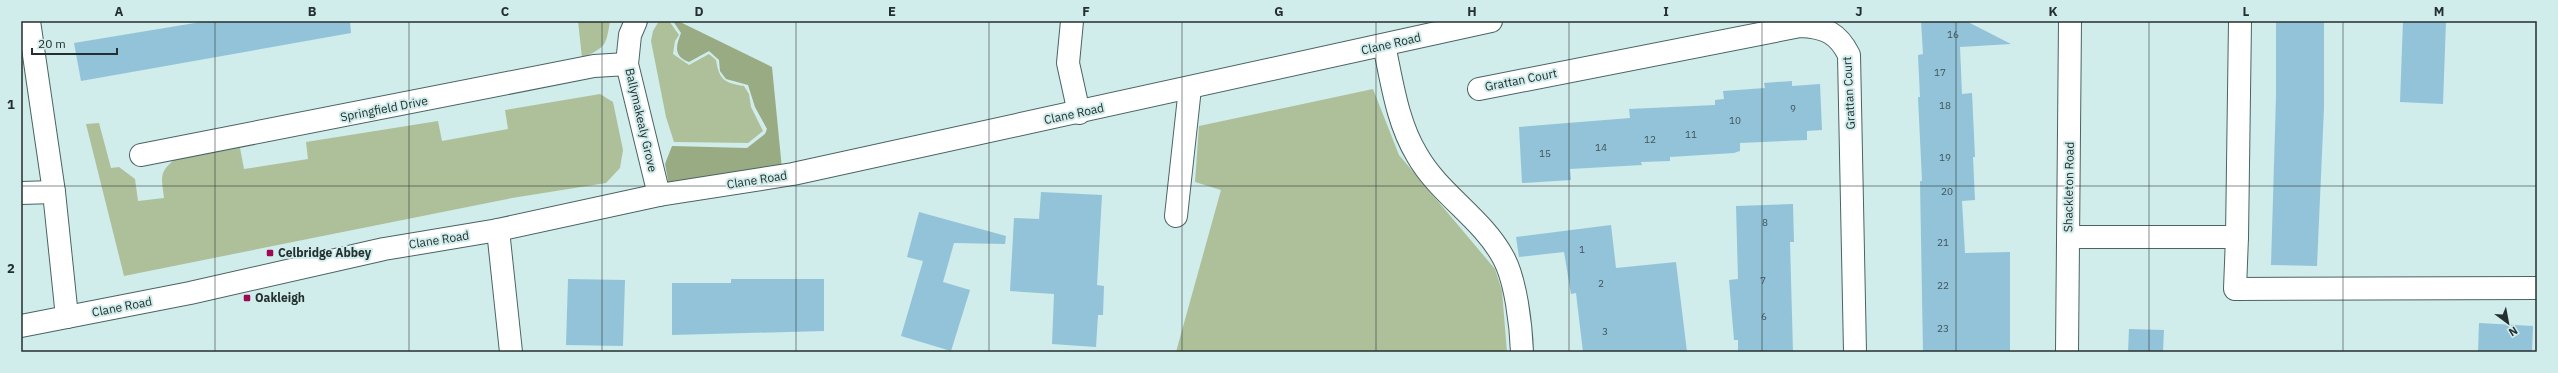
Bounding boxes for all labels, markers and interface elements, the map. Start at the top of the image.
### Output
text: A [115,3,124,20]
text: B [308,3,317,20]
text: C [501,3,510,20]
text: D [694,3,704,20]
text: E [888,3,896,20]
text: F [1082,3,1090,20]
text: G [1274,3,1284,20]
text: H [1467,3,1477,20]
text: I [1663,3,1669,20]
text: J [1855,3,1863,20]
text: K [2048,3,2058,20]
text: L [2243,3,2250,20]
text: M [2434,3,2444,20]
house number: 16 [1947,28,1959,41]
street label: Clane Road [1360,29,1422,58]
scale bar [32,30,117,56]
text: 20 m [38,36,66,51]
street label: Grattan Court [1839,56,1858,130]
street label: Grattan Court [1484,65,1558,94]
street label: Ballymakealy Grove [622,66,661,174]
house number: 17 [1934,66,1946,79]
street label: Springfield Drive [339,93,429,124]
text: 1 [7,96,15,113]
house number: 18 [1939,99,1951,112]
street label: Clane Road [1043,100,1105,127]
house number: 9 [1790,102,1796,115]
house number: 10 [1729,114,1741,127]
house number: 11 [1685,128,1697,141]
house number: 12 [1644,133,1656,146]
house number: 14 [1595,141,1607,154]
street label: Shackleton Road [2060,142,2077,232]
house number: 15 [1539,147,1551,160]
house number: 19 [1939,151,1951,164]
street label: Clane Road [726,167,788,192]
house number: 20 [1941,185,1953,198]
house number: 8 [1762,216,1768,229]
street label: Clane Road [408,227,470,252]
house number: 21 [1937,236,1949,249]
house number: 1 [1579,243,1585,256]
place label: Celbridge Abbey [278,245,372,260]
marker: Celbridge Abbey [265,248,275,258]
text: 2 [7,260,15,277]
house number: 7 [1760,274,1766,287]
house number: 2 [1598,277,1604,290]
house number: 22 [1937,279,1949,292]
place label: Oakleigh [255,290,305,305]
street label: Clane Road [91,293,153,320]
marker: Oakleigh [242,293,252,303]
north arrow [2488,303,2528,343]
house number: 6 [1761,310,1767,323]
house number: 23 [1937,322,1949,335]
text: N [2506,323,2520,340]
house number: 3 [1602,325,1608,338]

